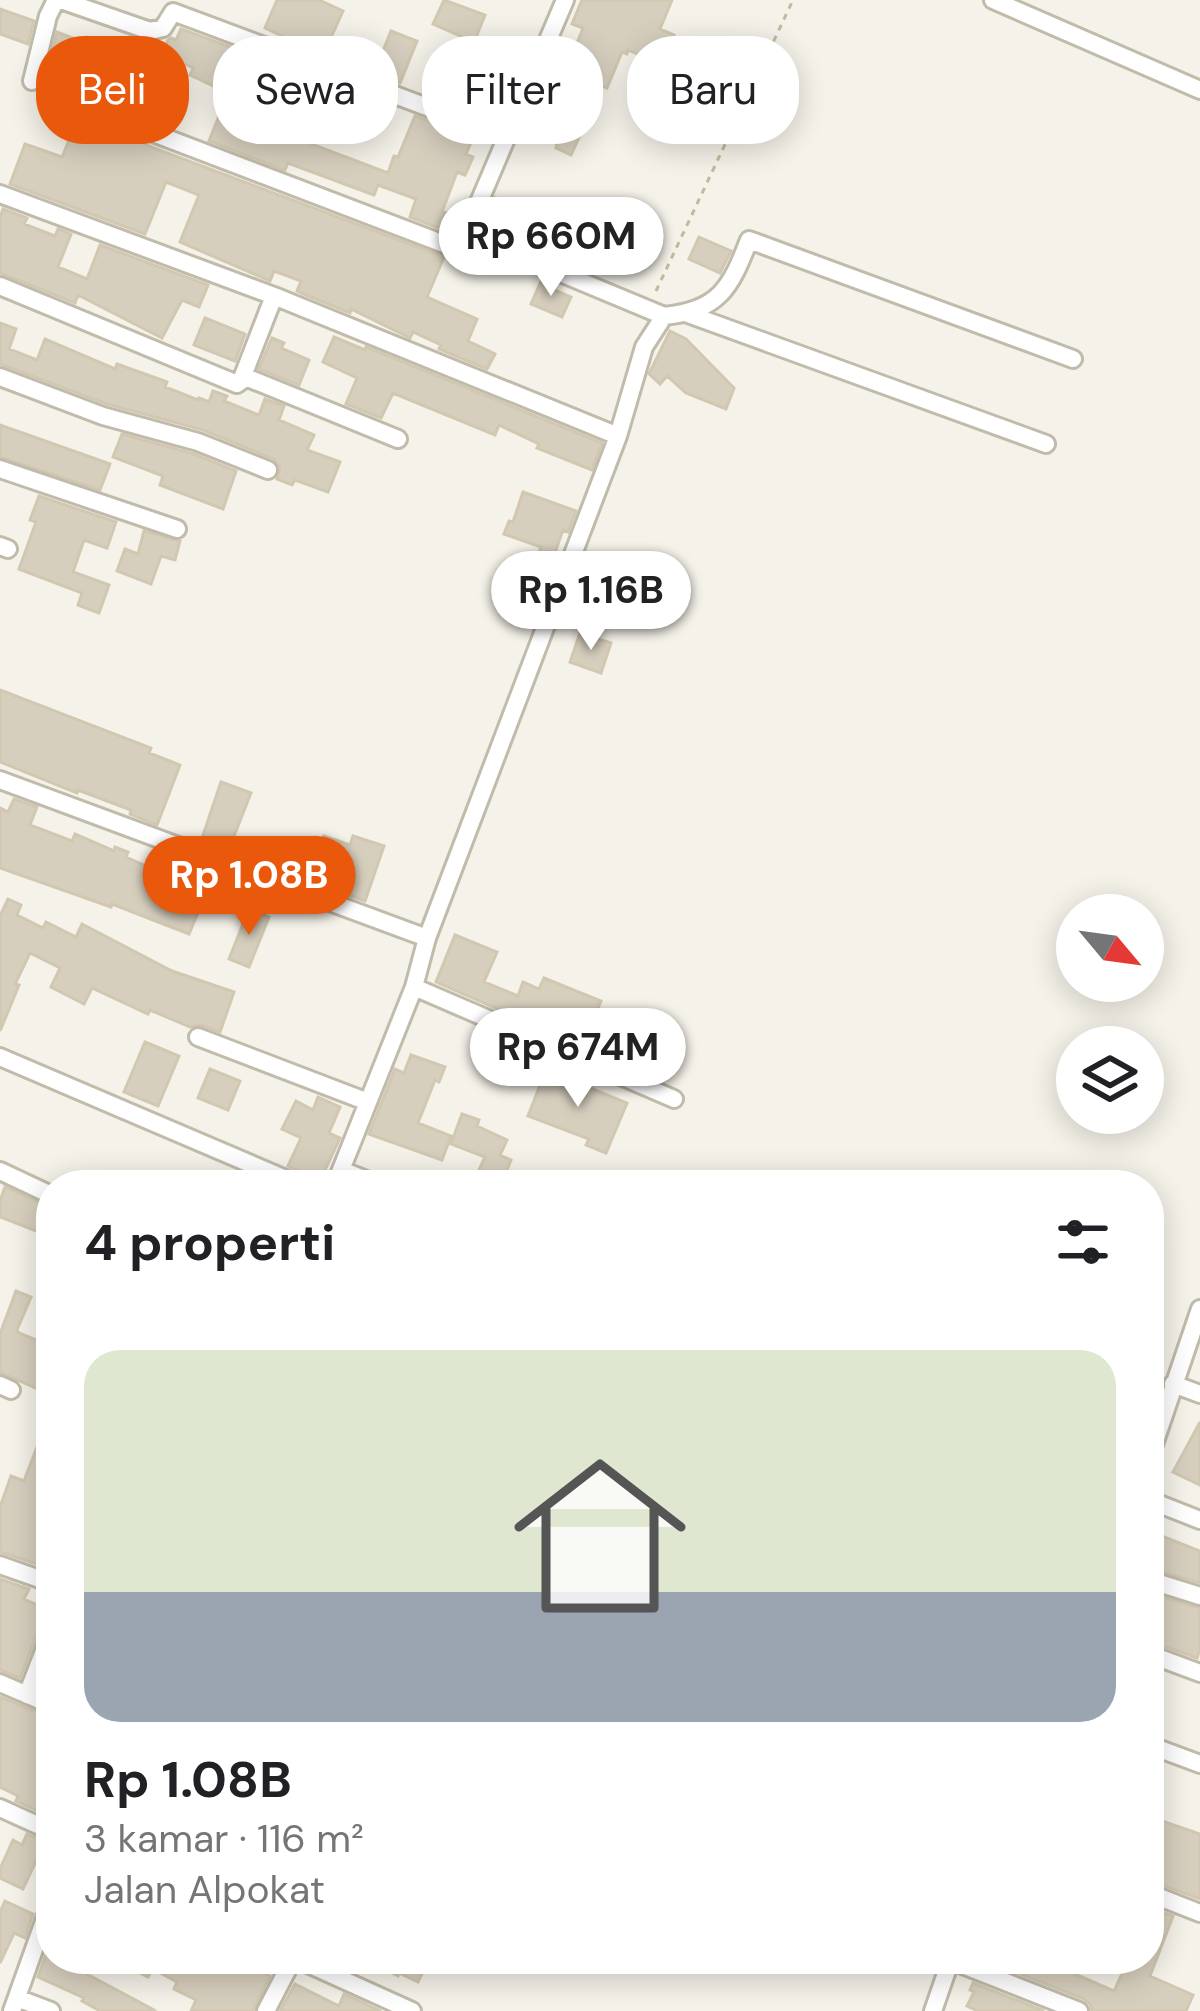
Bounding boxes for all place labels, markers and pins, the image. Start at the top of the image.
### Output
pin: Rp 660M [440,197,662,299]
pin: Rp 1.16B [467,551,715,653]
pin: Rp 1.08B [125,836,373,938]
pin: Rp 674M [467,1008,689,1110]

